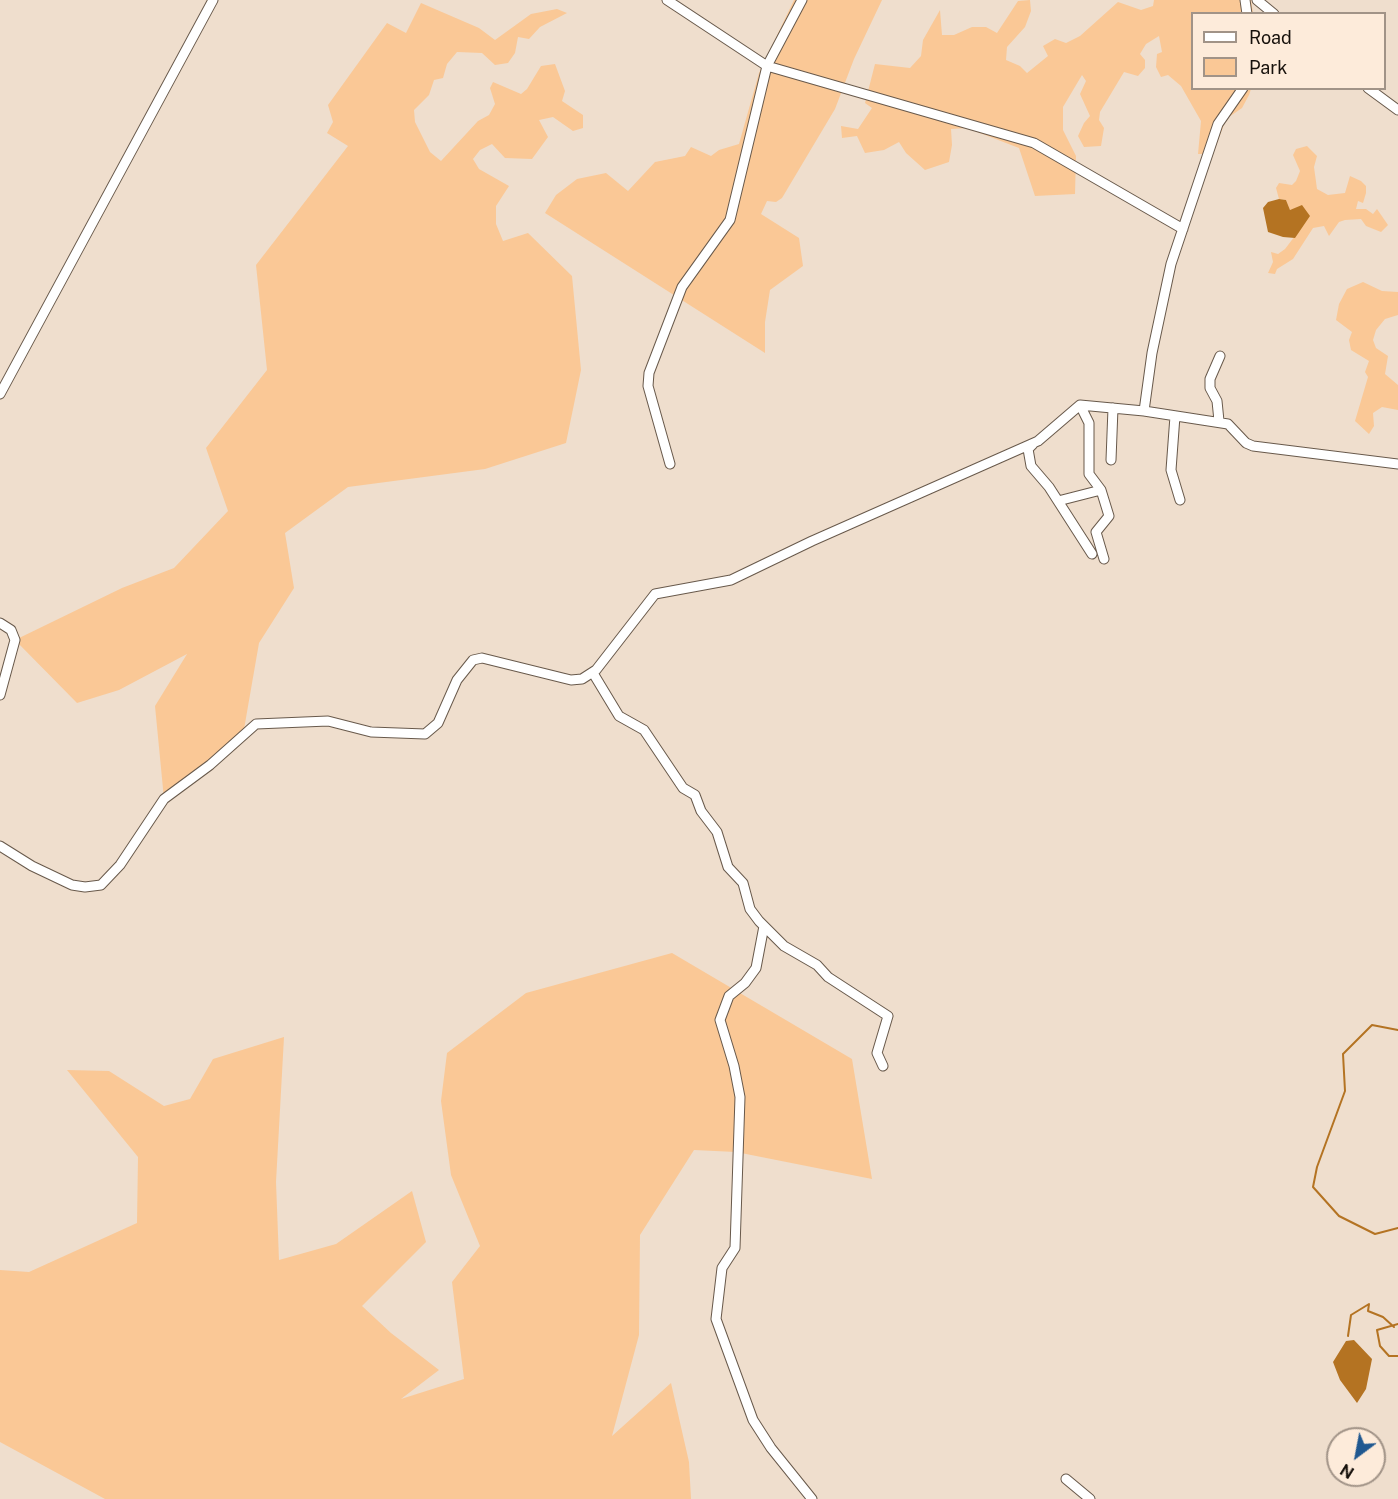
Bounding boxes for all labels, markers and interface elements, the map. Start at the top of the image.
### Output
legend [1191,12,1386,90]
text: Road [1249,27,1292,48]
text: Park [1249,57,1287,78]
north arrow [1326,1427,1386,1487]
text: N [1337,1460,1358,1482]

